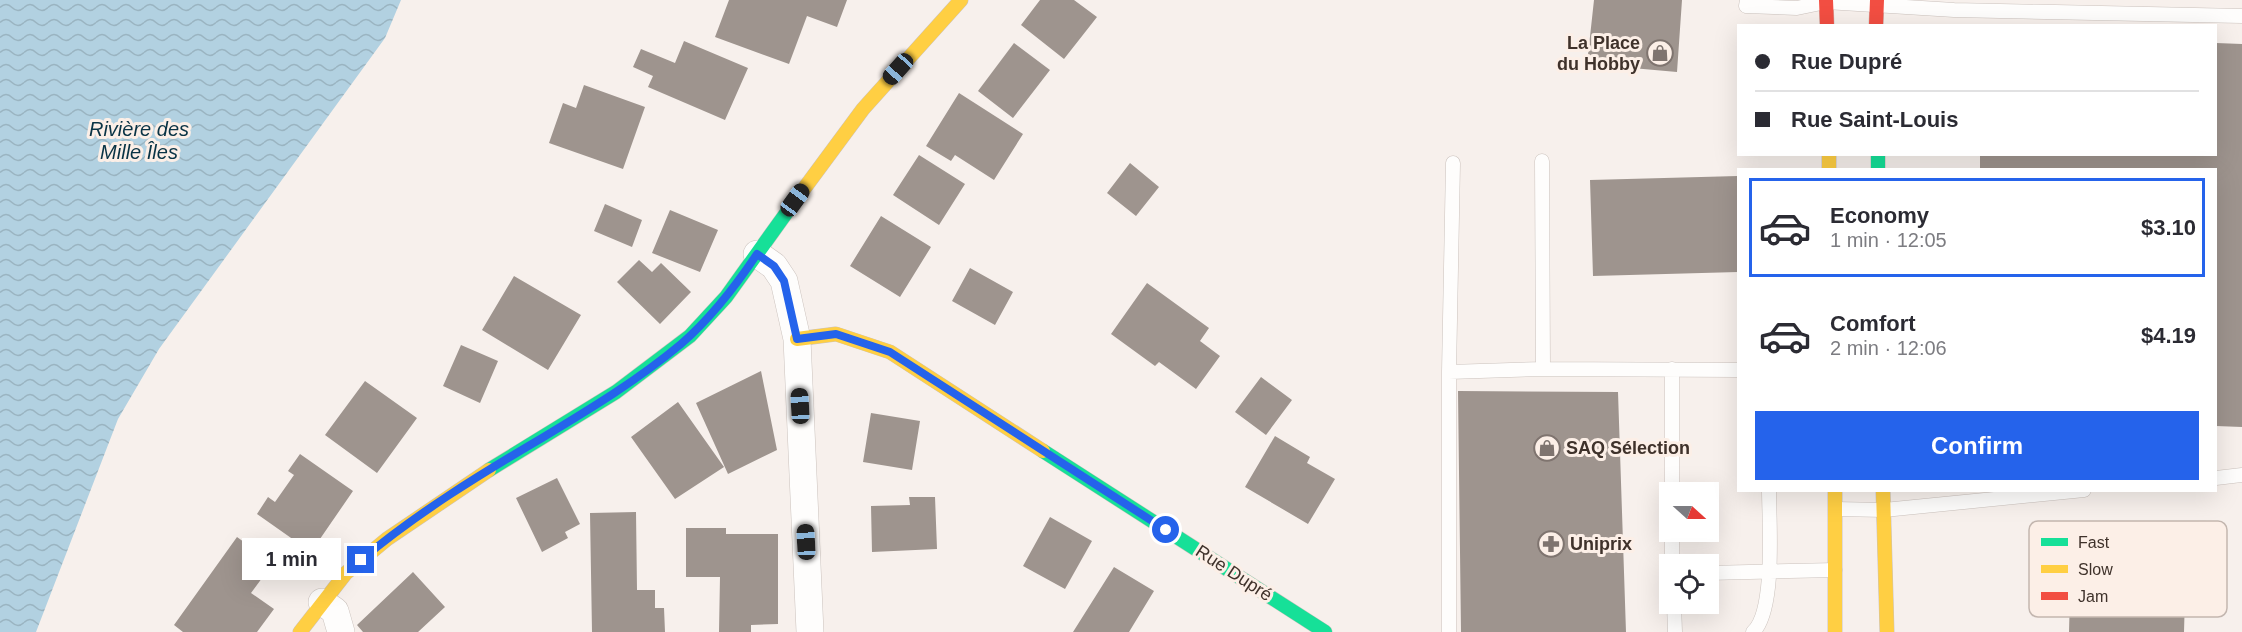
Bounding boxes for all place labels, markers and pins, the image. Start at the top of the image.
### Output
place label: La Place du Hobby [1557,33,1640,74]
shop icon: La Place du Hobby [1645,38,1675,68]
shop icon: SAQ Sélection [1532,433,1562,463]
place label: SAQ Sélection [1566,438,1690,458]
pharmacy icon: Uniprix [1536,529,1566,559]
place label: Uniprix [1570,534,1632,554]

